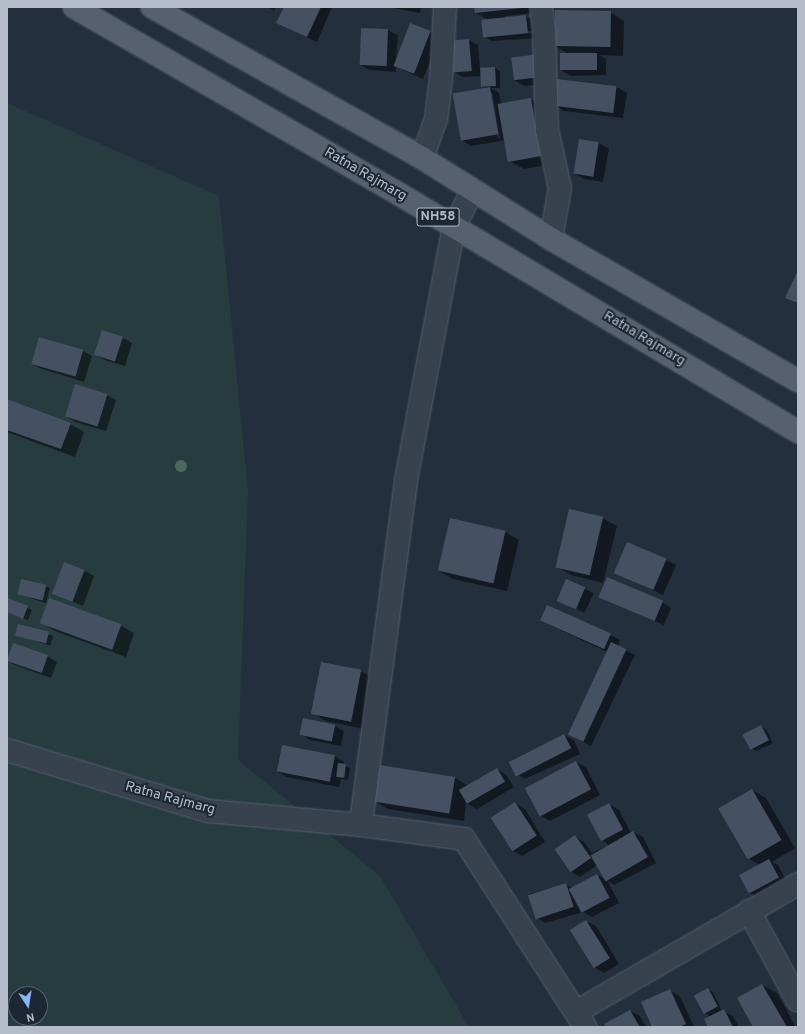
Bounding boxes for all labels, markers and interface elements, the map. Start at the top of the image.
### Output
street label: Ratna Rajmarg [321,145,409,205]
road number: NH58 [416,206,460,228]
street label: Ratna Rajmarg [600,308,688,370]
street label: Ratna Rajmarg [123,779,217,819]
north arrow [8,986,48,1026]
text: N [25,1009,36,1024]

